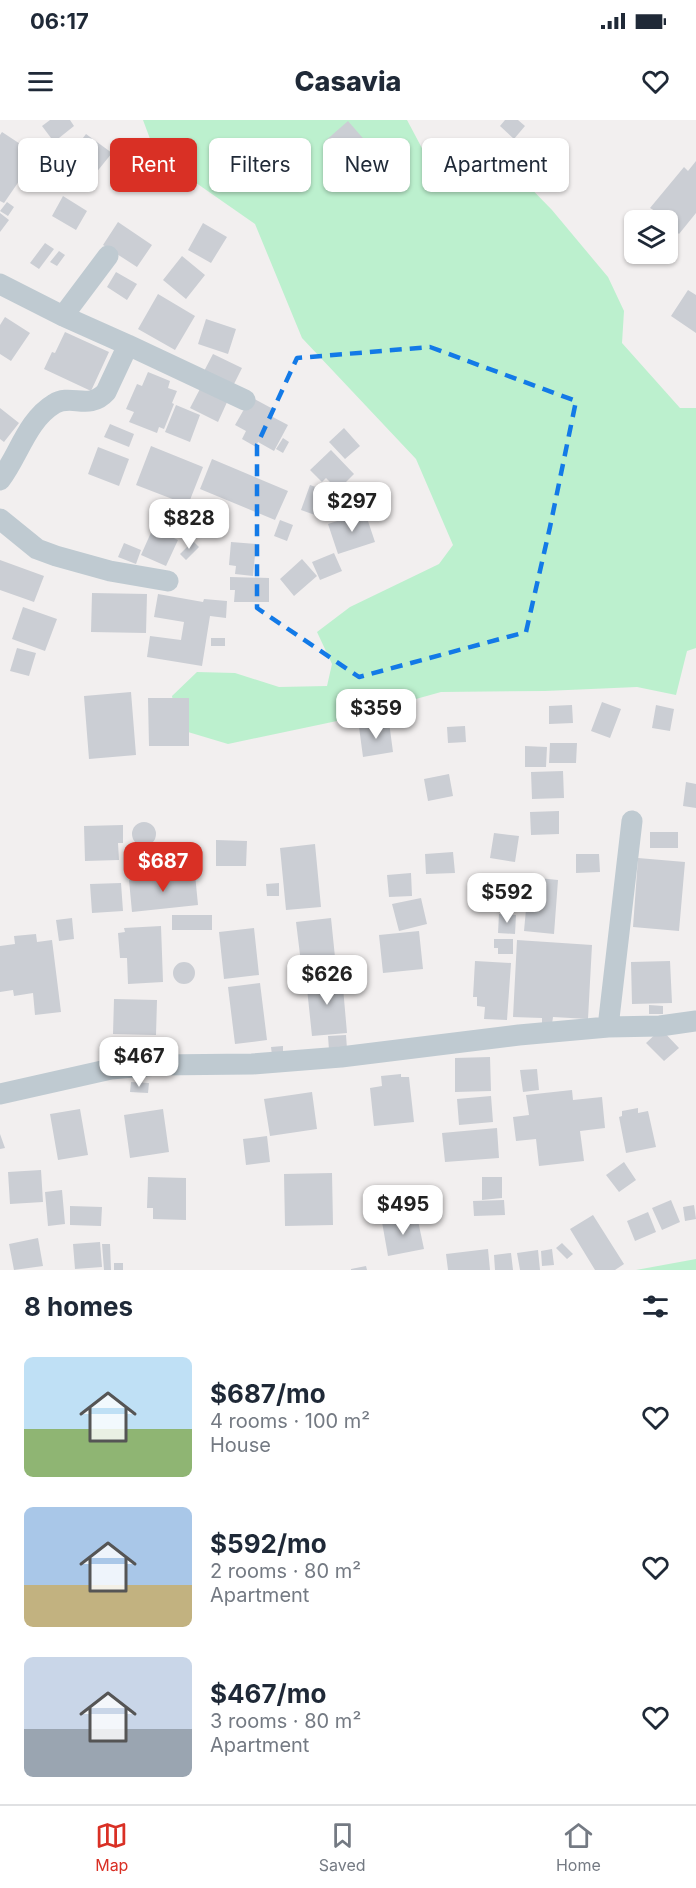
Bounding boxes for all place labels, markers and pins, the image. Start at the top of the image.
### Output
pin: $297 [316,482,388,533]
pin: $828 [153,499,225,550]
pin: $359 [340,689,412,740]
pin: $687 [127,842,199,893]
pin: $592 [471,873,543,924]
pin: $626 [291,955,363,1006]
pin: $467 [103,1037,175,1088]
pin: $495 [367,1185,439,1236]

